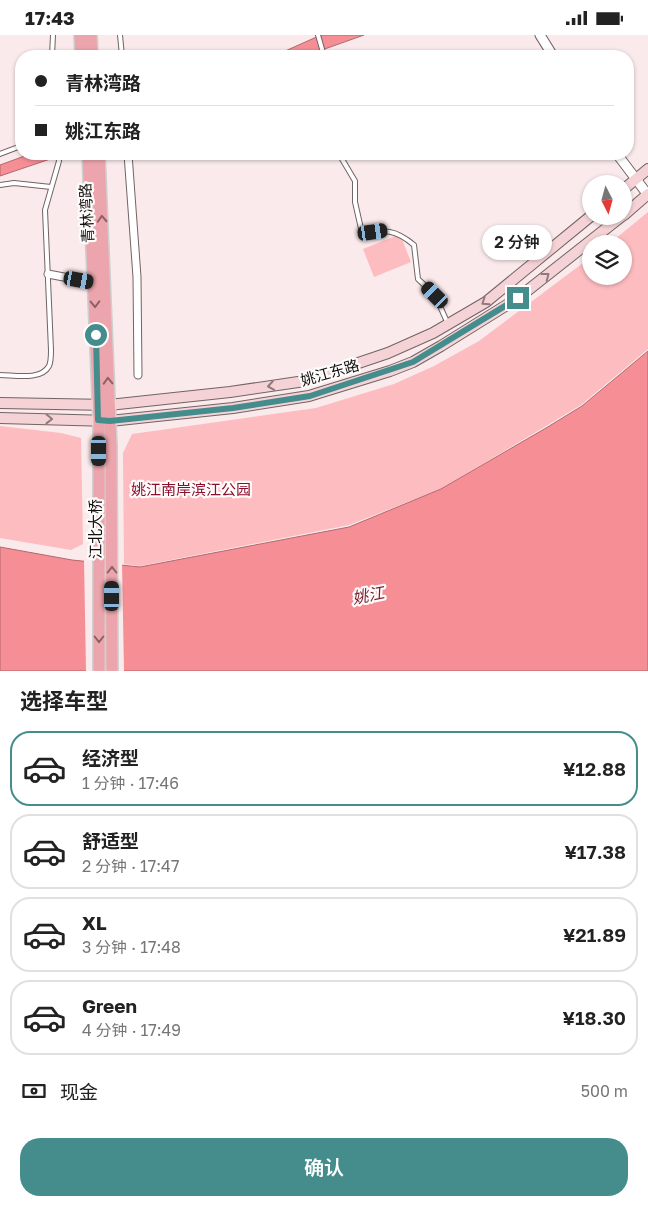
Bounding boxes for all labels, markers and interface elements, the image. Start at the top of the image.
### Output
text: 17:43 [25,6,75,29]
text: 青林湾路 [65,71,141,94]
text: 姚江东路 [65,119,141,142]
north arrow [582,175,632,225]
map controls [582,175,632,285]
street label: 青林湾路 [75,183,97,243]
one-way arrow [97,214,107,222]
car [357,222,388,242]
callout: 2 分钟 [483,225,553,261]
text: 2 分钟 [494,232,540,252]
button: layers [582,235,632,285]
car [62,270,95,290]
one-way arrow [540,273,550,282]
car [419,279,450,311]
route end [507,287,529,309]
one-way arrow [481,295,490,305]
one-way arrow [90,301,100,309]
route start [85,324,107,346]
street label: 姚江东路 [298,355,361,389]
one-way arrow [103,377,114,385]
one-way arrow [266,380,274,391]
one-way arrow [45,414,53,424]
car [91,436,106,466]
park label: 姚江南岸滨江公园 [131,480,251,498]
street label: 江北大桥 [86,499,104,559]
one-way arrow [106,566,117,574]
car [104,581,119,611]
water label: 姚江 [350,582,388,608]
one-way arrow [94,636,104,644]
text: 选择车型 [20,687,108,714]
icon: car [22,746,67,791]
text: 经济型 [82,746,139,769]
text: ¥12.88 [563,757,626,780]
text: 1 分钟 · 17:46 [82,773,179,793]
icon: car [22,829,67,874]
text: 舒适型 [82,829,139,852]
text: ¥17.38 [564,840,626,863]
text: 2 分钟 · 17:47 [82,856,179,876]
text: XL [82,911,107,934]
icon: car [22,912,67,957]
text: ¥21.89 [563,923,626,946]
text: 3 分钟 · 17:48 [82,937,181,957]
text: Green [82,994,137,1017]
icon: car [22,995,67,1040]
text: ¥18.30 [563,1006,626,1029]
text: 4 分钟 · 17:49 [82,1020,181,1040]
icon: cash [20,1077,48,1105]
text: 现金 [60,1080,98,1103]
text: 500 m [581,1081,628,1101]
button: 确认 [20,1138,628,1196]

